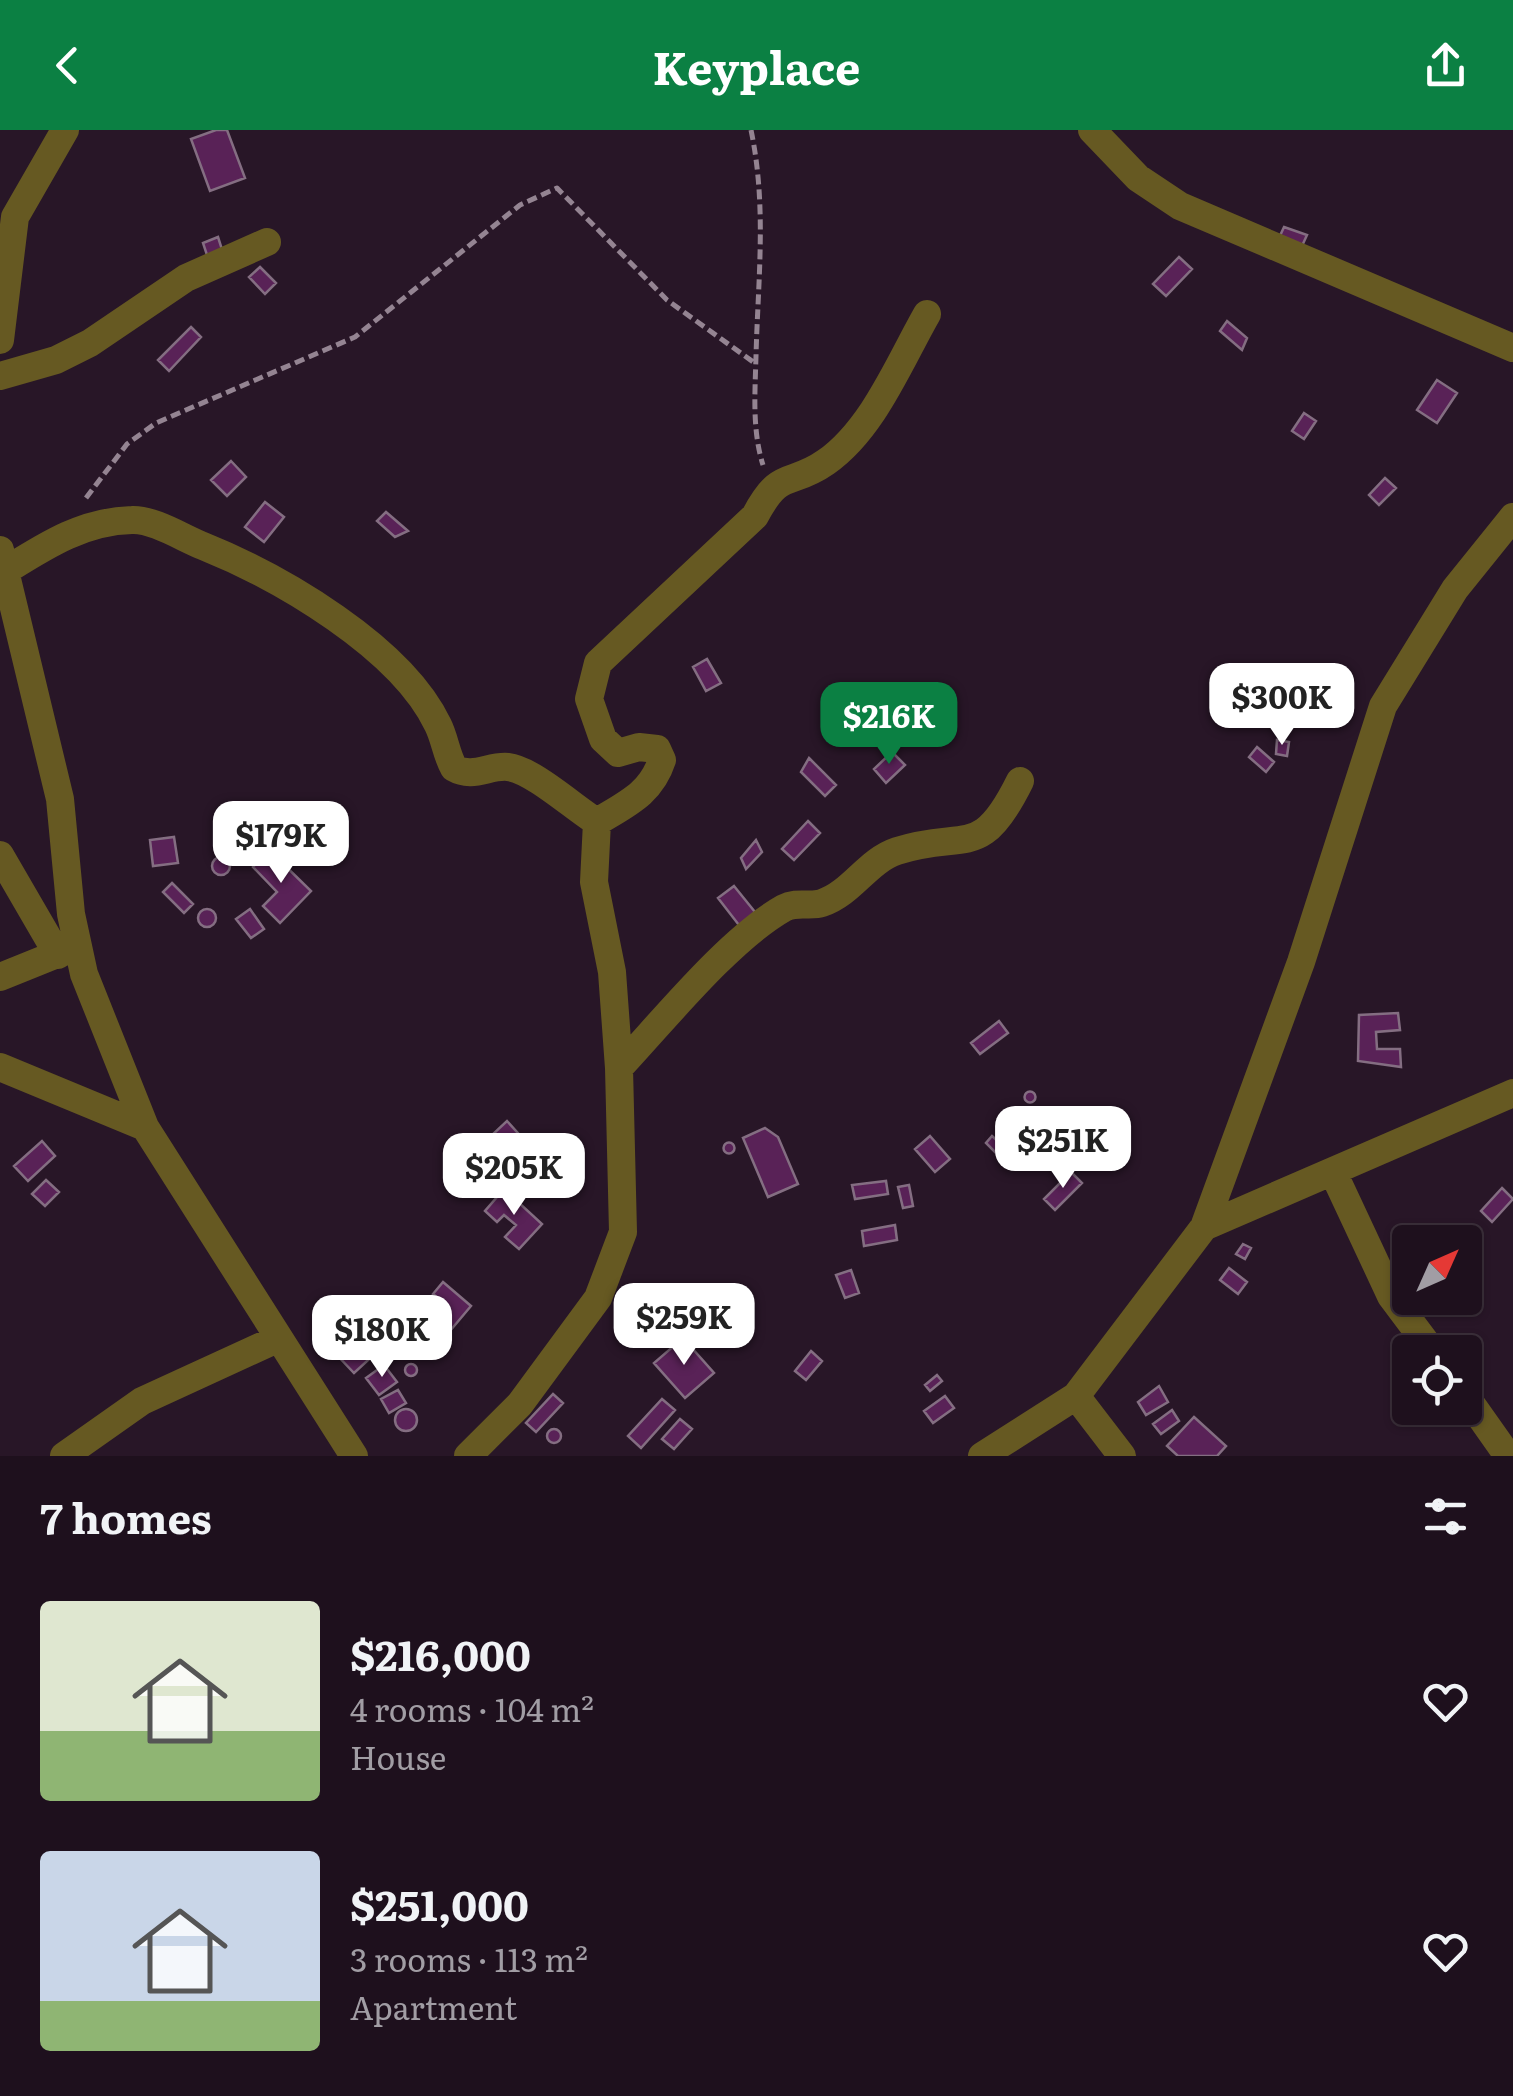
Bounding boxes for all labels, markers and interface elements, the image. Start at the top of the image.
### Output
text: Keyplace [652,32,861,99]
icon: back [40,38,95,93]
icon: share [1418,38,1473,93]
pin: $300K [1212,663,1352,748]
text: $300K [1231,671,1333,719]
pin: $216K [819,682,959,767]
text: $216K [842,690,936,738]
pin: $179K [211,801,351,886]
text: $179K [235,809,327,857]
pin: $251K [993,1106,1133,1191]
text: $251K [1017,1114,1109,1162]
pin: $205K [444,1133,584,1218]
text: $205K [465,1141,563,1189]
north arrow [1392,1225,1482,1315]
map controls [1392,1225,1482,1425]
pin: $259K [614,1283,754,1368]
text: $259K [636,1291,732,1339]
pin: $180K [312,1295,452,1380]
text: $180K [334,1303,430,1351]
button: locate [1392,1335,1482,1425]
text: 7 homes [40,1485,212,1547]
icon: filters [1418,1489,1473,1544]
text: $216,000 [350,1622,531,1684]
icon: home [120,1641,240,1761]
icon: heart [1418,1674,1473,1729]
text: 4 rooms · 104 m² [350,1684,594,1732]
text: House [350,1732,446,1780]
text: $251,000 [350,1872,529,1934]
icon: home [120,1891,240,2011]
icon: heart [1418,1924,1473,1979]
text: 3 rooms · 113 m² [350,1934,588,1982]
text: Apartment [350,1982,517,2030]

